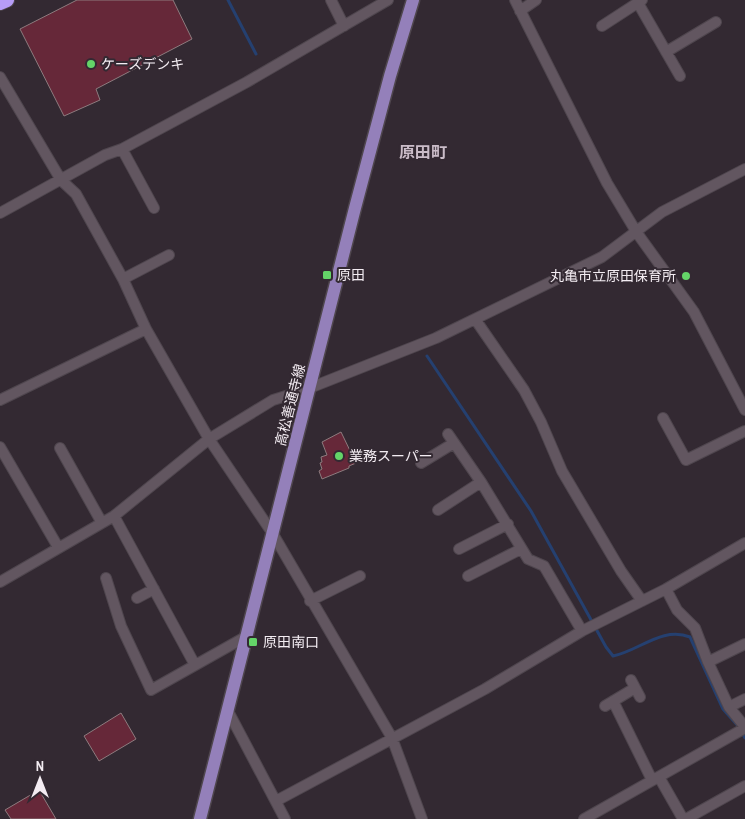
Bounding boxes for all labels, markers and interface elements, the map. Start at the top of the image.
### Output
place label: ケーズデンキ [101,55,184,73]
marker: ケーズデンキ [85,58,97,70]
district label: 原田町 [399,141,447,163]
place label: 原田 [337,266,365,284]
place label: 丸亀市立原田保育所 [550,267,676,285]
marker: 原田 [321,269,333,281]
marker: 丸亀市立原田保育所 [680,270,692,282]
street label: 高松善通寺線 [271,362,309,448]
place label: 業務スーパー [349,447,433,465]
marker: 業務スーパー [333,450,345,462]
place label: 原田南口 [263,633,319,651]
marker: 原田南口 [247,636,259,648]
north arrow [15,754,65,804]
text: N [36,757,44,775]

